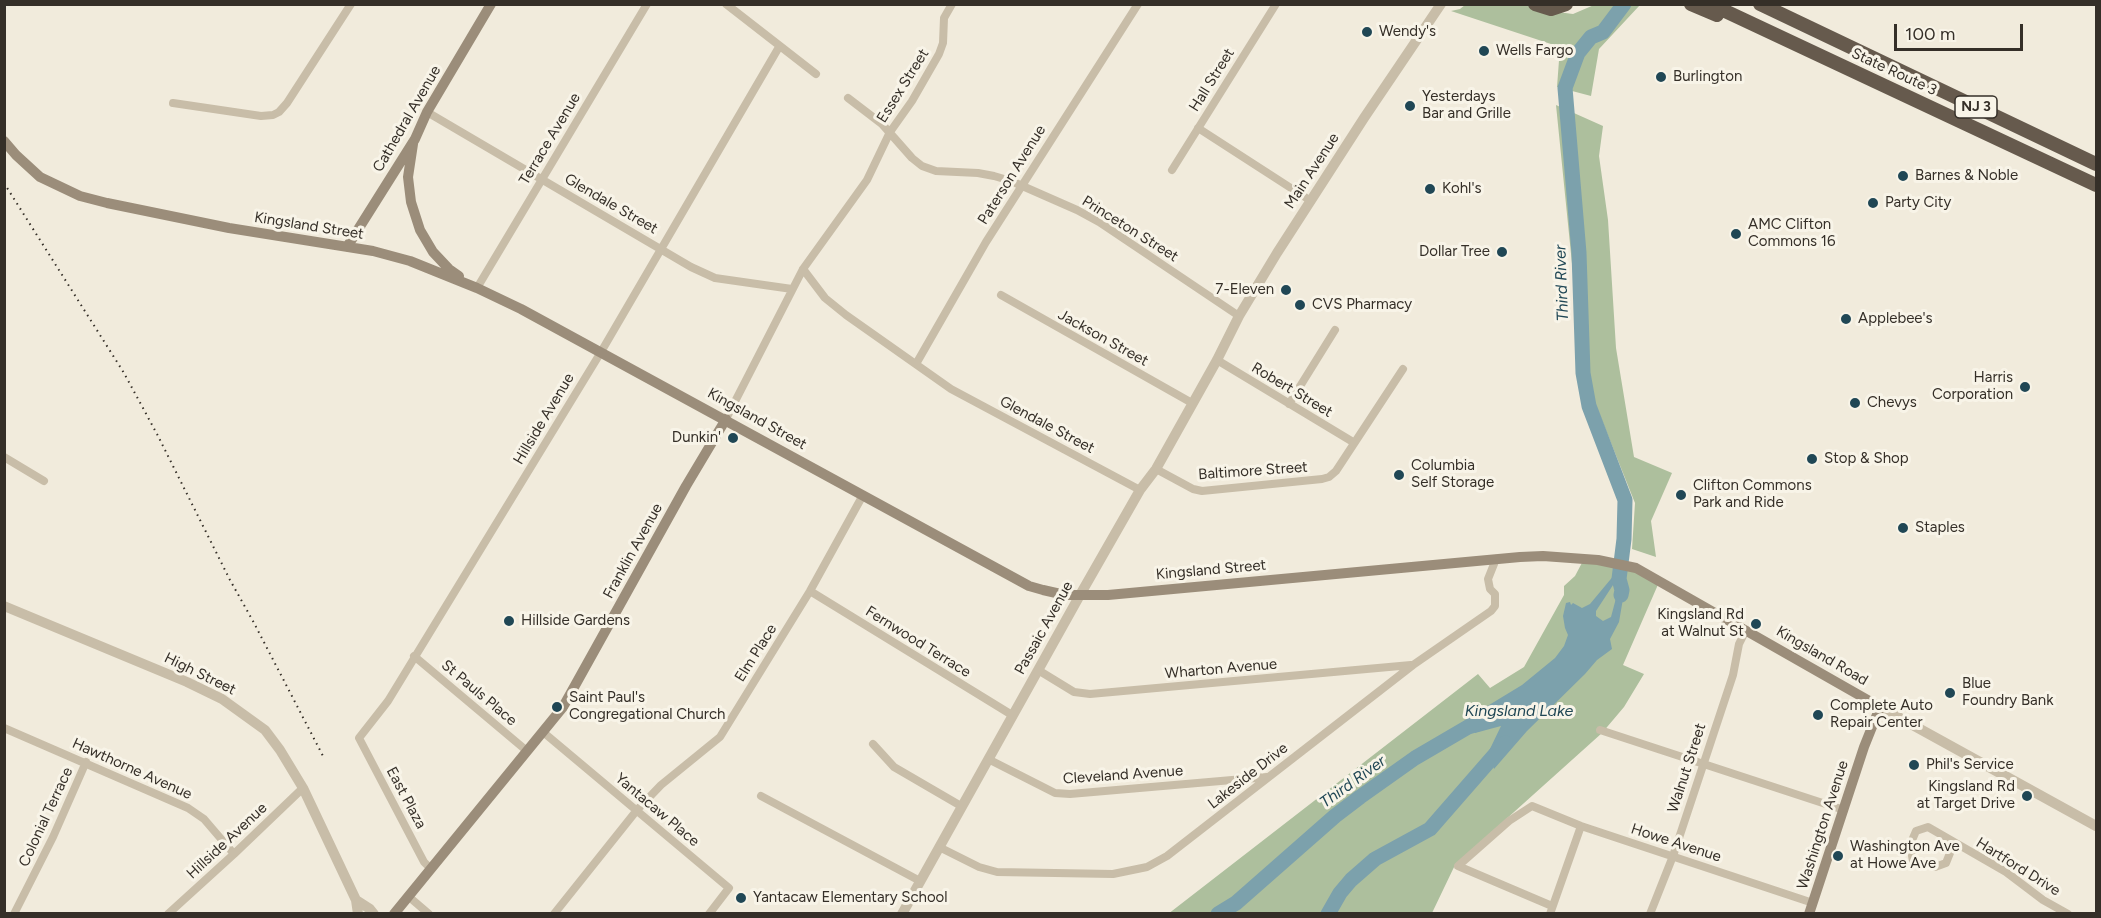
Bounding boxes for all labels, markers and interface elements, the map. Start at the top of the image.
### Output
scale bar [1897,12,2026,50]
place label: Wendy's [1379,23,1436,41]
text: 100 m [1905,23,1955,45]
marker: Wendy's [1360,25,1374,39]
place label: Wells Fargo [1496,42,1574,60]
marker: Wells Fargo [1477,44,1491,58]
street label: State Route 3 [1848,44,1940,100]
street label: Hall Street [1185,45,1239,115]
street label: Essex Street [873,46,933,126]
street label: Cathedral Avenue [369,63,445,175]
place label: Burlington [1673,68,1742,86]
marker: Burlington [1654,70,1668,84]
place label: Yesterdays Bar and Grille [1422,88,1511,123]
street label: Terrace Avenue [515,90,585,188]
road number: NJ 3 [1955,96,1997,118]
marker: Yesterdays Bar and Grille [1403,99,1417,113]
street label: Paterson Avenue [974,122,1050,228]
street label: Main Avenue [1281,130,1343,212]
place label: Barnes & Noble [1915,167,2018,185]
marker: Barnes & Noble [1896,169,1910,183]
street label: Glendale Street [561,170,661,238]
place label: Kohl's [1442,180,1481,198]
marker: Kohl's [1423,182,1437,196]
street label: Princeton Street [1078,192,1182,266]
place label: Party City [1885,194,1951,212]
marker: Party City [1866,196,1880,210]
street label: Kingsland Street [253,208,365,244]
place label: AMC Clifton Commons 16 [1748,216,1835,251]
marker: AMC Clifton Commons 16 [1729,227,1743,241]
place label: Dollar Tree [1419,243,1490,261]
marker: Dollar Tree [1495,245,1509,259]
water label: Third River [1551,245,1573,321]
place label: 7-Eleven [1215,281,1274,299]
marker: 7-Eleven [1279,283,1293,297]
place label: CVS Pharmacy [1312,296,1412,314]
marker: CVS Pharmacy [1293,298,1307,312]
street label: Jackson Street [1055,306,1151,370]
place label: Applebee's [1858,310,1933,328]
marker: Applebee's [1839,312,1853,326]
street label: Robert Street [1248,359,1336,421]
place label: Harris Corporation [1932,369,2013,404]
street label: Hillside Avenue [510,370,578,468]
marker: Harris Corporation [2018,380,2032,394]
street label: Kingsland Street [704,384,810,454]
street label: Glendale Street [996,392,1098,458]
place label: Chevys [1867,394,1917,412]
marker: Chevys [1848,396,1862,410]
place label: Dunkin' [672,429,721,447]
marker: Dunkin' [726,431,740,445]
place label: Stop & Shop [1824,450,1909,468]
marker: Stop & Shop [1805,452,1819,466]
place label: Columbia Self Storage [1411,457,1494,492]
street label: Baltimore Street [1198,458,1308,484]
marker: Columbia Self Storage [1392,468,1406,482]
place label: Clifton Commons Park and Ride [1693,477,1812,512]
marker: Clifton Commons Park and Ride [1674,488,1688,502]
street label: Franklin Avenue [599,500,667,602]
place label: Staples [1915,519,1965,537]
marker: Staples [1896,521,1910,535]
street label: Kingsland Street [1155,556,1267,584]
street label: Passaic Avenue [1011,578,1077,678]
street label: Fernwood Terrace [862,602,974,682]
place label: Kingsland Rd at Walnut St [1657,606,1744,641]
place label: Hillside Gardens [521,612,630,630]
marker: Hillside Gardens [502,614,516,628]
marker: Kingsland Rd at Walnut St [1749,617,1763,631]
street label: Elm Place [731,621,781,685]
street label: Kingsland Road [1773,622,1871,690]
street label: High Street [161,649,239,699]
street label: Wharton Avenue [1164,655,1278,683]
street label: St Pauls Place [438,656,520,730]
place label: Blue Foundry Bank [1962,675,2053,710]
marker: Blue Foundry Bank [1943,686,1957,700]
place label: Saint Paul's Congregational Church [569,689,725,724]
place label: Complete Auto Repair Center [1830,697,1933,732]
marker: Saint Paul's Congregational Church [550,700,564,714]
water label: Kingsland Lake [1465,701,1573,721]
marker: Complete Auto Repair Center [1811,708,1825,722]
street label: Walnut Street [1664,721,1710,815]
street label: Hawthorne Avenue [69,734,195,804]
street label: Lakeside Drive [1204,739,1292,813]
water label: Third River [1316,752,1390,812]
place label: Phil's Service [1926,756,2014,774]
street label: Washington Avenue [1794,758,1852,892]
marker: Phil's Service [1907,758,1921,772]
street label: Cleveland Avenue [1062,762,1184,788]
street label: Colonial Terrace [15,764,77,870]
street label: East Plaza [382,764,430,832]
street label: Yantacaw Place [611,770,703,850]
place label: Kingsland Rd at Target Drive [1917,778,2015,813]
marker: Kingsland Rd at Target Drive [2020,789,2034,803]
street label: Hillside Avenue [183,799,271,883]
street label: Howe Avenue [1629,820,1723,866]
street label: Hartford Drive [1972,834,2064,900]
place label: Washington Ave at Howe Ave [1850,838,1960,873]
marker: Washington Ave at Howe Ave [1831,849,1845,863]
place label: Yantacaw Elementary School [753,889,948,907]
marker: Yantacaw Elementary School [734,891,748,905]

